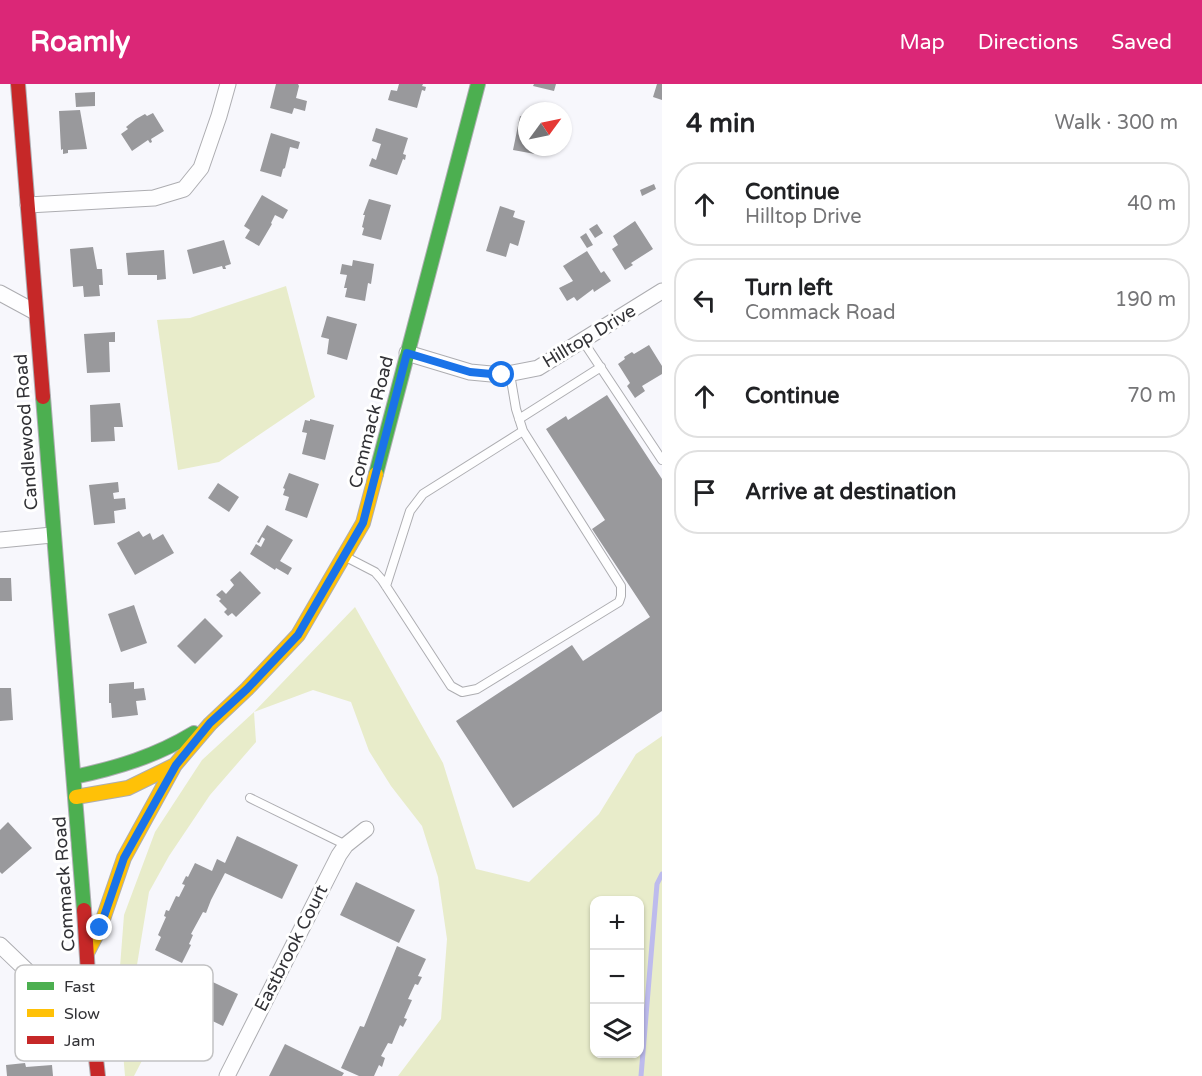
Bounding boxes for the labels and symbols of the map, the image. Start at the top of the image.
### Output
north arrow [518,102,572,156]
street label: Hilltop Drive [538,300,640,372]
street label: Candlewood Road [10,353,42,511]
street label: Commack Road [344,354,398,490]
route start [488,361,514,387]
street label: Commack Road [48,816,80,952]
street label: Eastbrook Court [250,881,332,1015]
route end [86,914,112,940]
legend [15,965,213,1061]
text: Fast [64,977,95,997]
text: Slow [64,1004,100,1024]
text: Jam [64,1031,95,1051]

